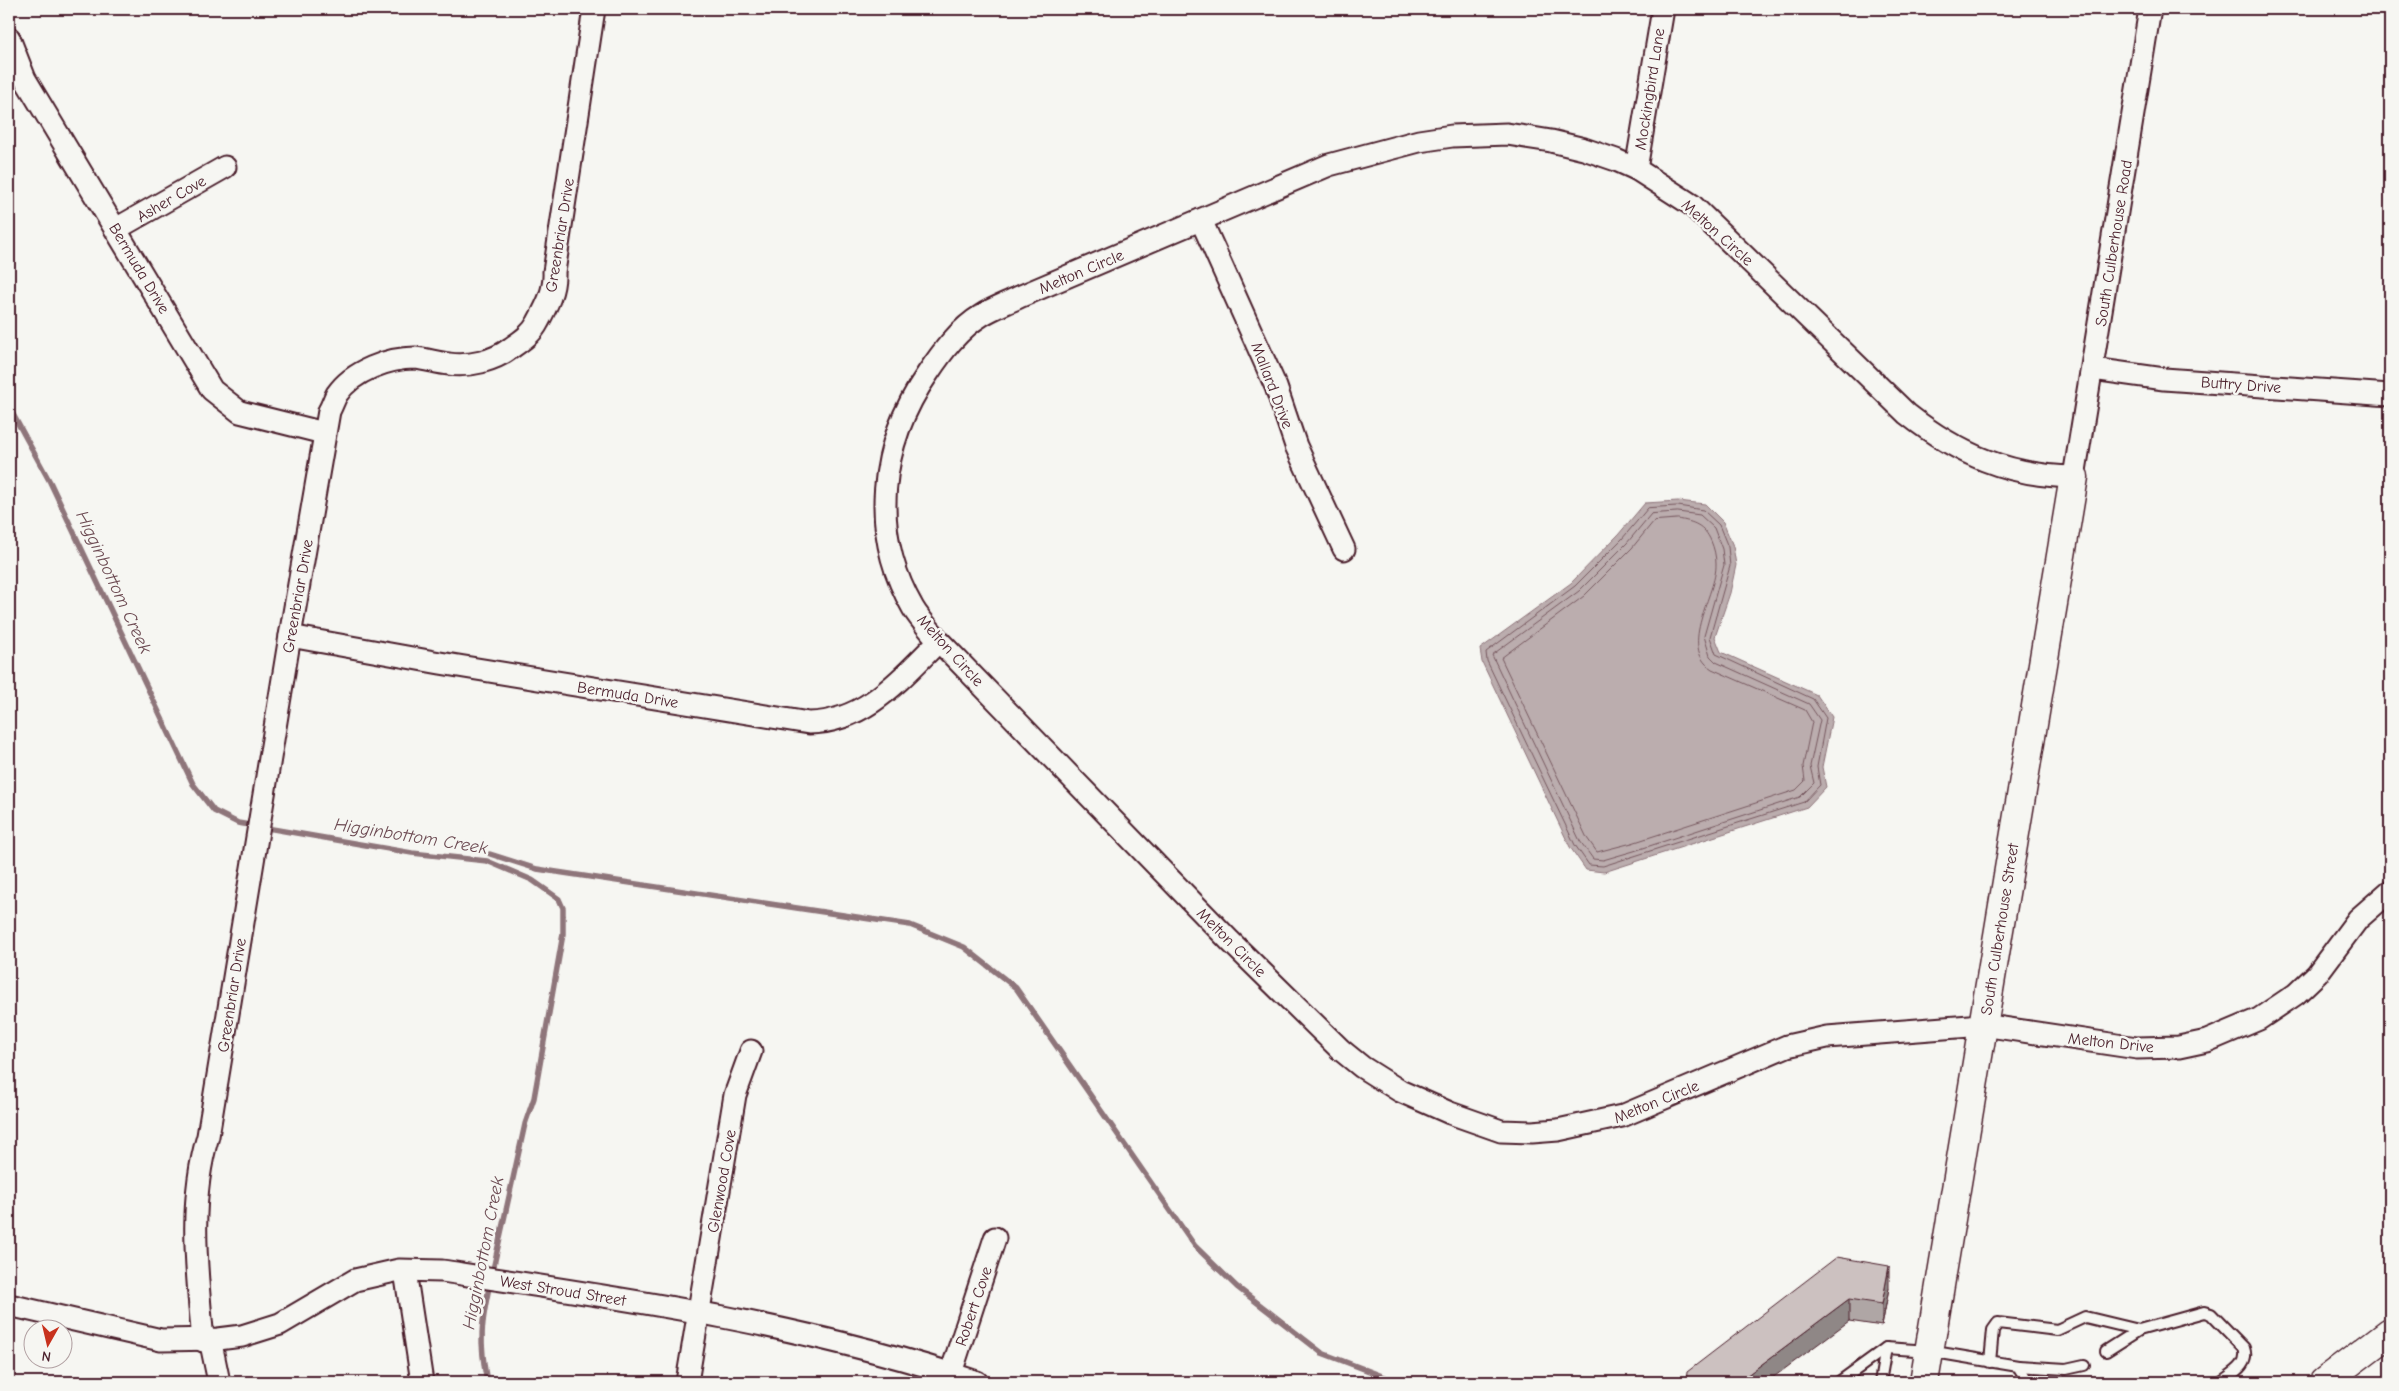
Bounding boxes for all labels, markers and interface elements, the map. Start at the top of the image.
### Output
street label: Mockingbird Lane [1631,27,1669,151]
street label: South Culberhouse Road [2092,159,2136,328]
street label: Asher Cove [134,172,209,226]
street label: Greenbriar Drive [542,177,578,294]
street label: Melton Circle [1678,196,1757,270]
street label: Bermuda Drive [105,220,173,317]
street label: Melton Circle [1036,246,1126,298]
street label: Mallard Drive [1247,340,1297,431]
street label: Buttry Drive [2200,373,2282,397]
water label: Higginbottom Creek [71,507,156,657]
street label: Greenbriar Drive [279,538,317,655]
street label: Melton Circle [913,611,987,690]
street label: Bermuda Drive [576,678,680,712]
water label: Higginbottom Creek [333,814,489,859]
street label: South Culberhouse Street [1978,842,2023,1016]
street label: Melton Circle [1193,904,1270,981]
street label: Greenbriar Drive [214,937,250,1054]
street label: Melton Drive [2067,1030,2155,1056]
street label: Melton Circle [1611,1077,1702,1127]
street label: Glenwood Cove [704,1128,740,1234]
water label: Higginbottom Creek [458,1175,509,1331]
street label: Robert Cove [952,1264,996,1349]
street label: West Stroud Street [499,1272,628,1310]
north arrow [22,1318,72,1368]
text: N [41,1347,52,1365]

